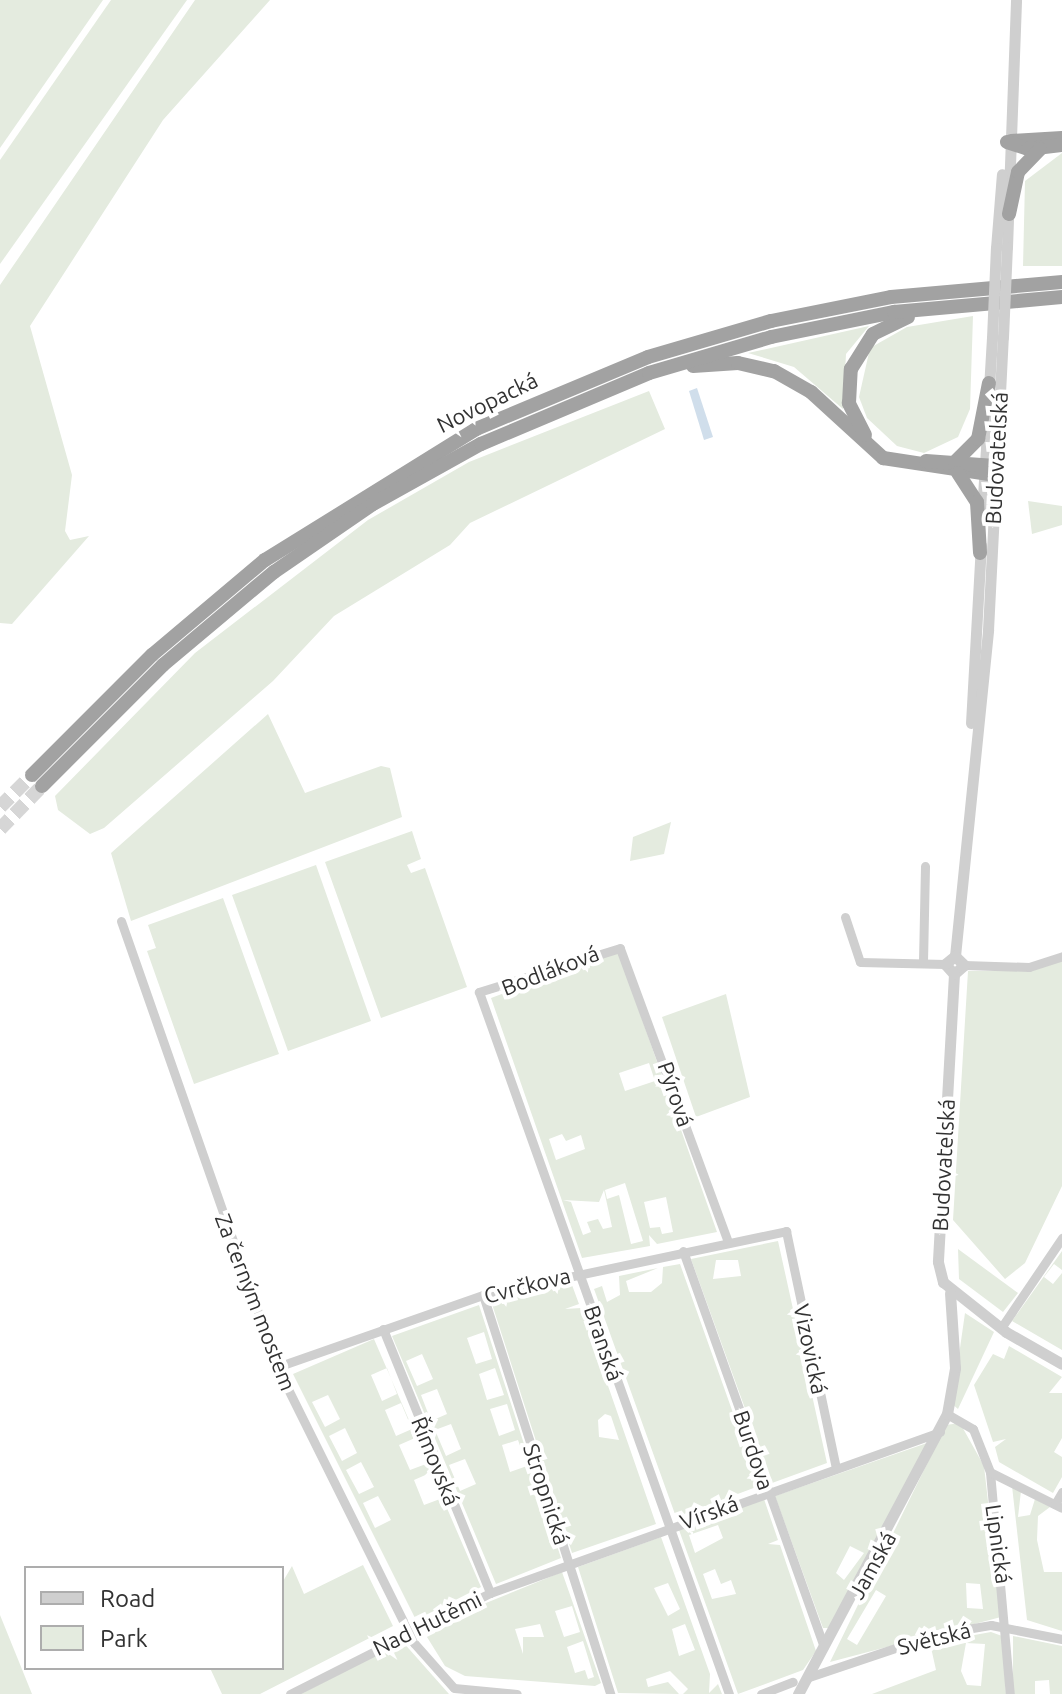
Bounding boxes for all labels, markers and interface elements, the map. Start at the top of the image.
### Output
street label: Novopacká [432,366,542,438]
street label: Budovatelská [979,391,1013,525]
street label: Bodláková [497,939,603,1001]
street label: Pýrová [653,1058,699,1130]
street label: Budovatelská [926,1098,960,1232]
street label: Za černým mostem [210,1210,302,1394]
street label: Cvrčkova [481,1262,573,1308]
street label: Branská [579,1302,629,1384]
street label: Vizovická [789,1302,833,1396]
street label: Burdova [728,1407,780,1493]
street label: Římovská [406,1413,466,1509]
street label: Stropnická [518,1440,576,1548]
street label: Vírská [676,1489,742,1535]
street label: Lipnická [980,1503,1018,1585]
street label: Jamská [843,1527,901,1603]
legend [24,1566,284,1670]
text: Road [100,1585,155,1612]
street label: Nad Hutěmi [368,1585,486,1661]
street label: Světská [895,1616,973,1660]
text: Park [100,1625,148,1652]

